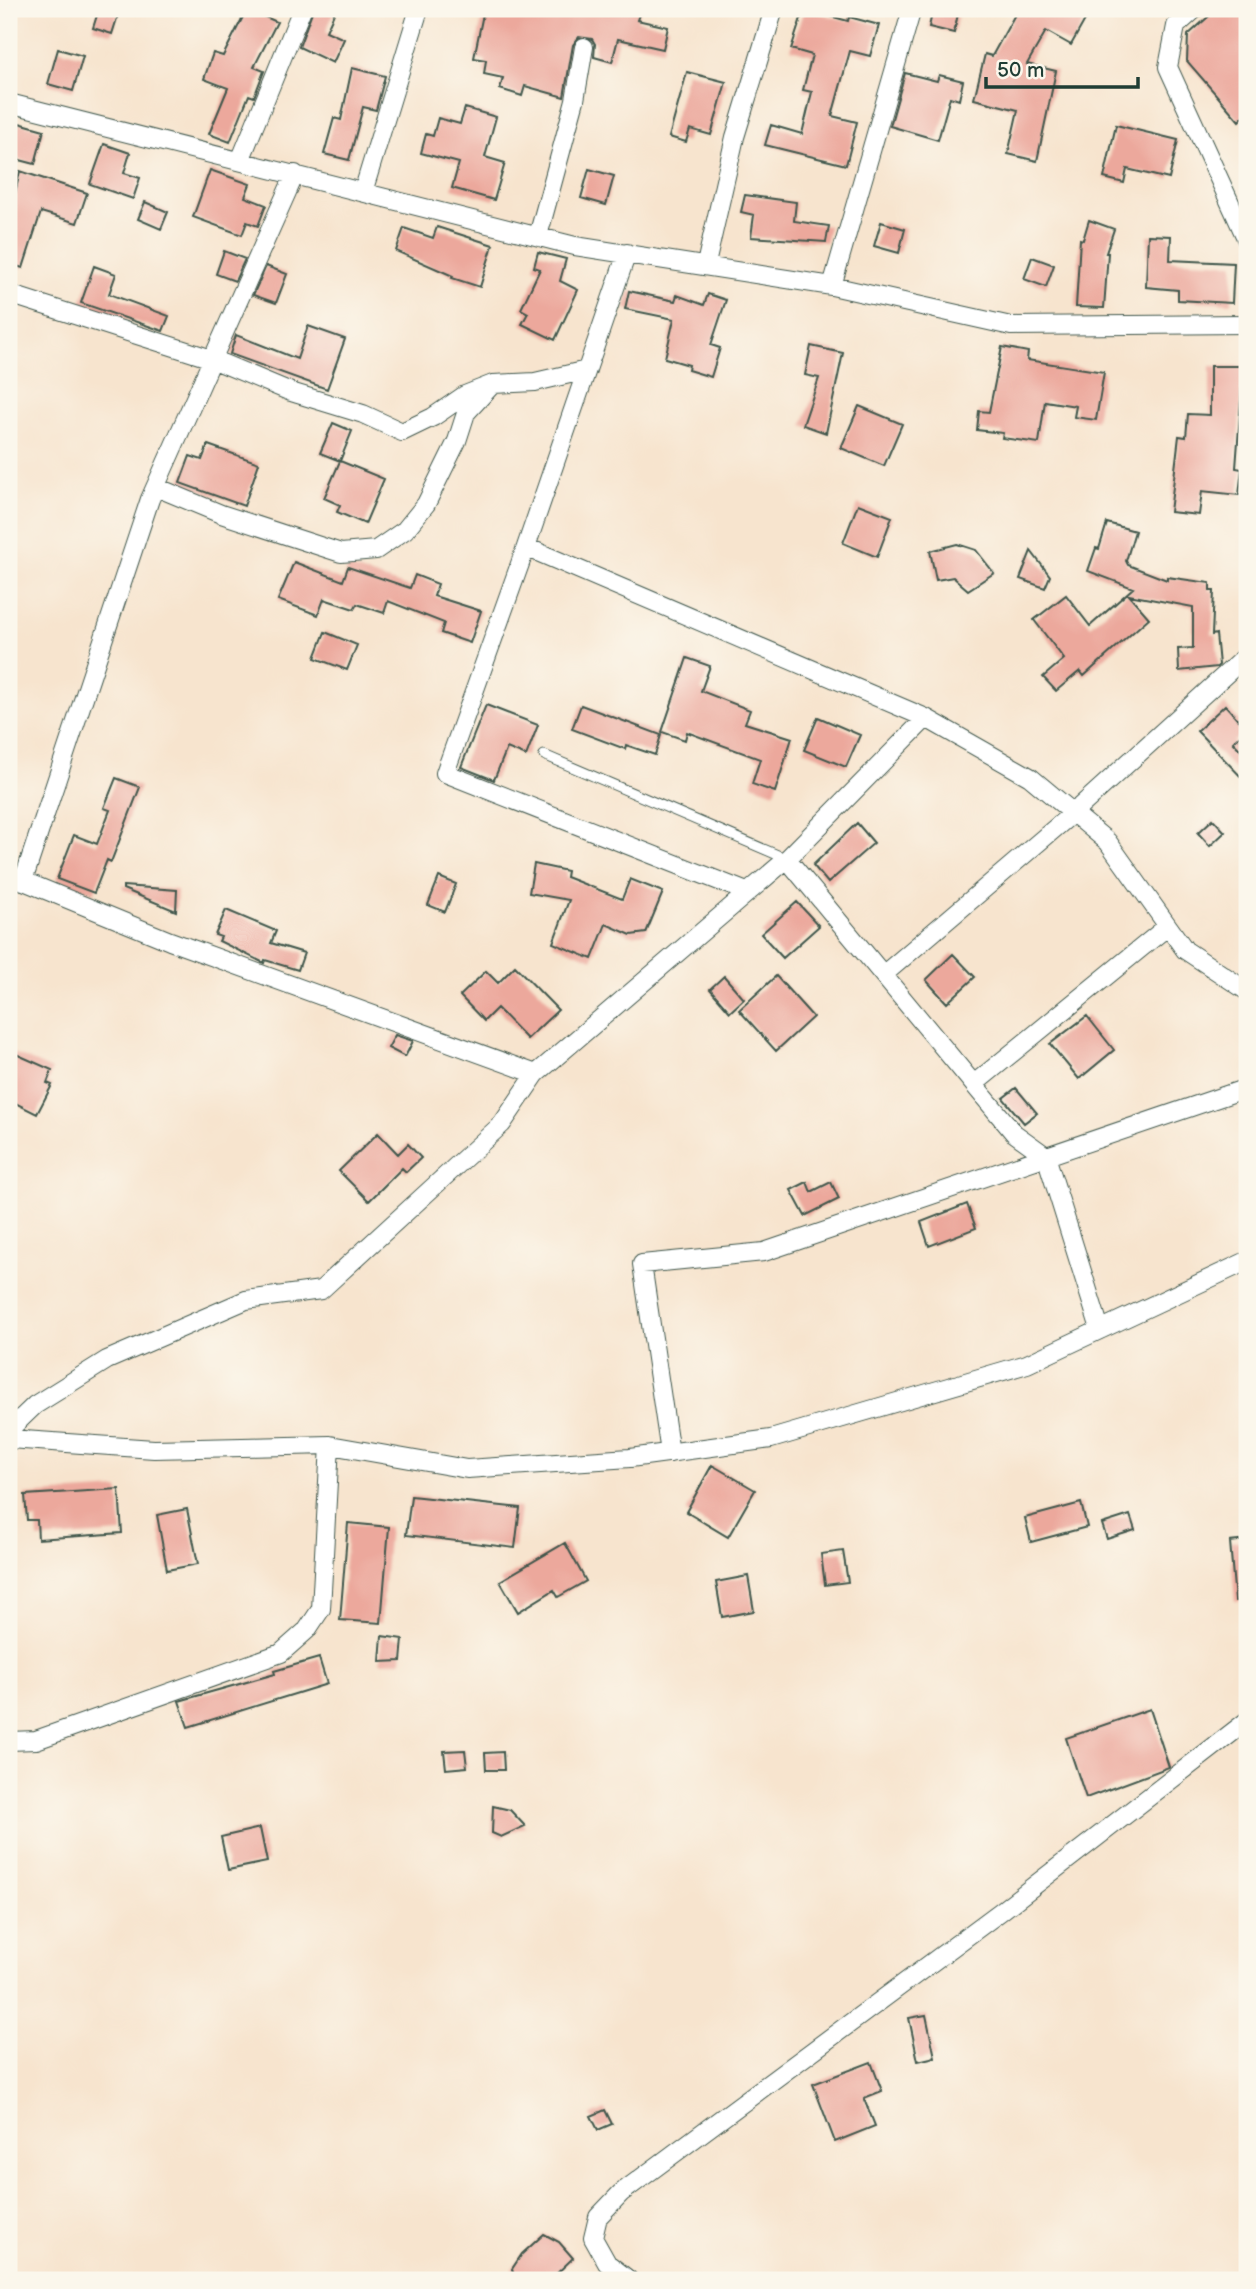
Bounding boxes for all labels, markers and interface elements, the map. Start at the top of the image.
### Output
scale bar [986,46,1139,90]
text: 50 m [997,58,1044,83]

